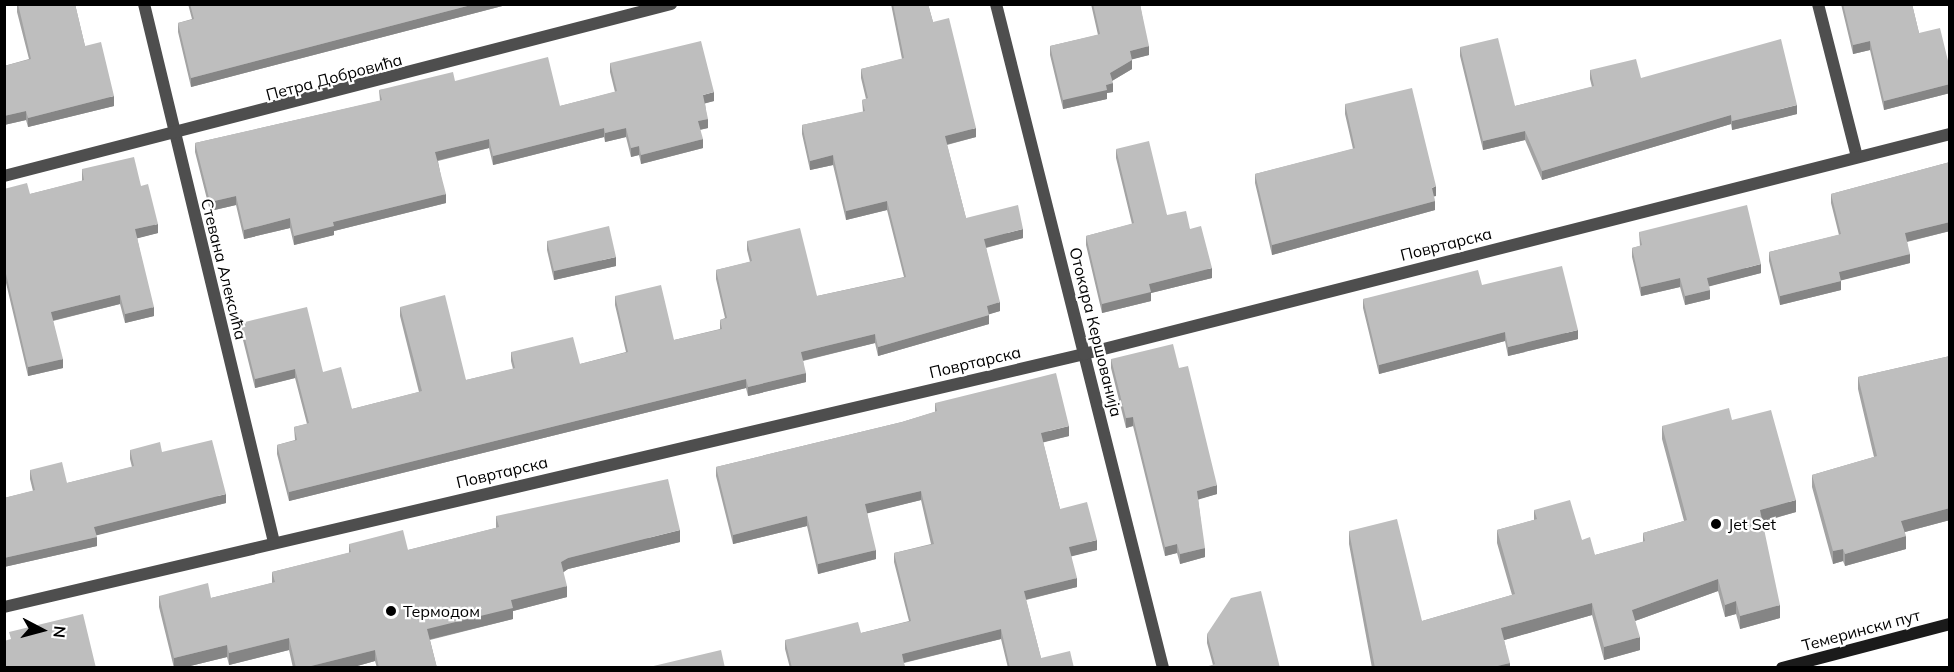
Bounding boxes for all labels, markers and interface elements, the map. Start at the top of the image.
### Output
street label: Петра Добровића [264,50,404,104]
street label: Стевана Алексића [197,196,251,342]
street label: Повртарска [1398,223,1494,265]
street label: Отокара Кершованија [1066,245,1126,419]
street label: Повртарска [927,342,1023,382]
street label: Повртарска [454,452,550,492]
place label: Jet Set [1728,514,1776,534]
marker: Jet Set [1709,517,1723,531]
north arrow [12,600,72,660]
place label: Термодом [403,601,480,621]
marker: Термодом [384,604,398,618]
street label: Темерински пут [1800,605,1922,655]
text: N [49,625,70,639]

